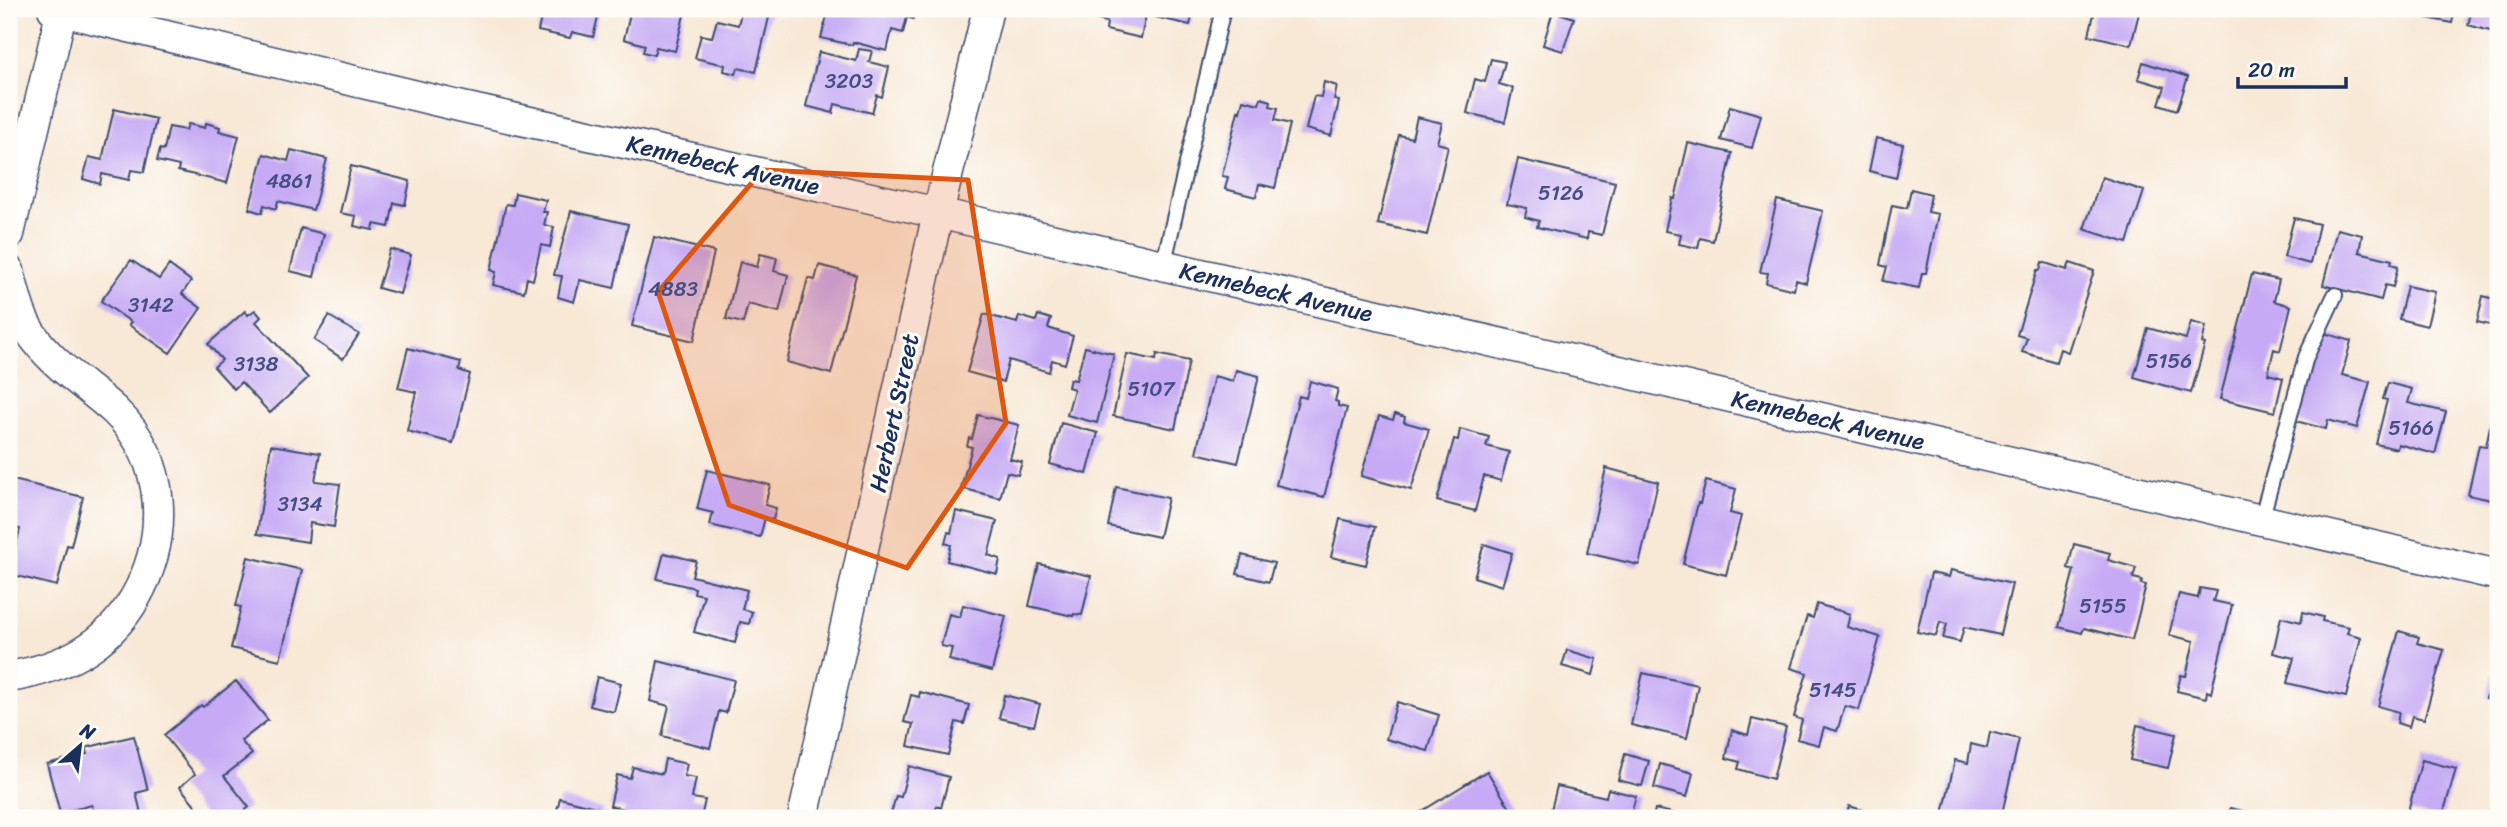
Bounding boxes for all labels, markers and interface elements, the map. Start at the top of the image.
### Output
scale bar [2238,46,2346,90]
text: 20 m [2248,51,2295,89]
house number: 3203 [825,62,874,100]
street label: Kennebeck Avenue [622,122,824,208]
house number: 4861 [266,162,312,200]
house number: 5126 [1538,174,1584,212]
street label: Kennebeck Avenue [1175,249,1377,335]
house number: 4883 [648,270,698,308]
house number: 3142 [128,286,174,324]
street label: Herbert Street [857,330,931,496]
house number: 5156 [2146,342,2192,380]
house number: 3138 [234,345,279,383]
house number: 5107 [1127,370,1177,408]
street label: Kennebeck Avenue [1727,377,1929,463]
house number: 5166 [2388,409,2434,447]
house number: 3134 [277,485,323,523]
house number: 5155 [2079,587,2127,625]
house number: 5145 [1809,671,1857,709]
north arrow [46,712,116,782]
text: N [73,713,102,749]

